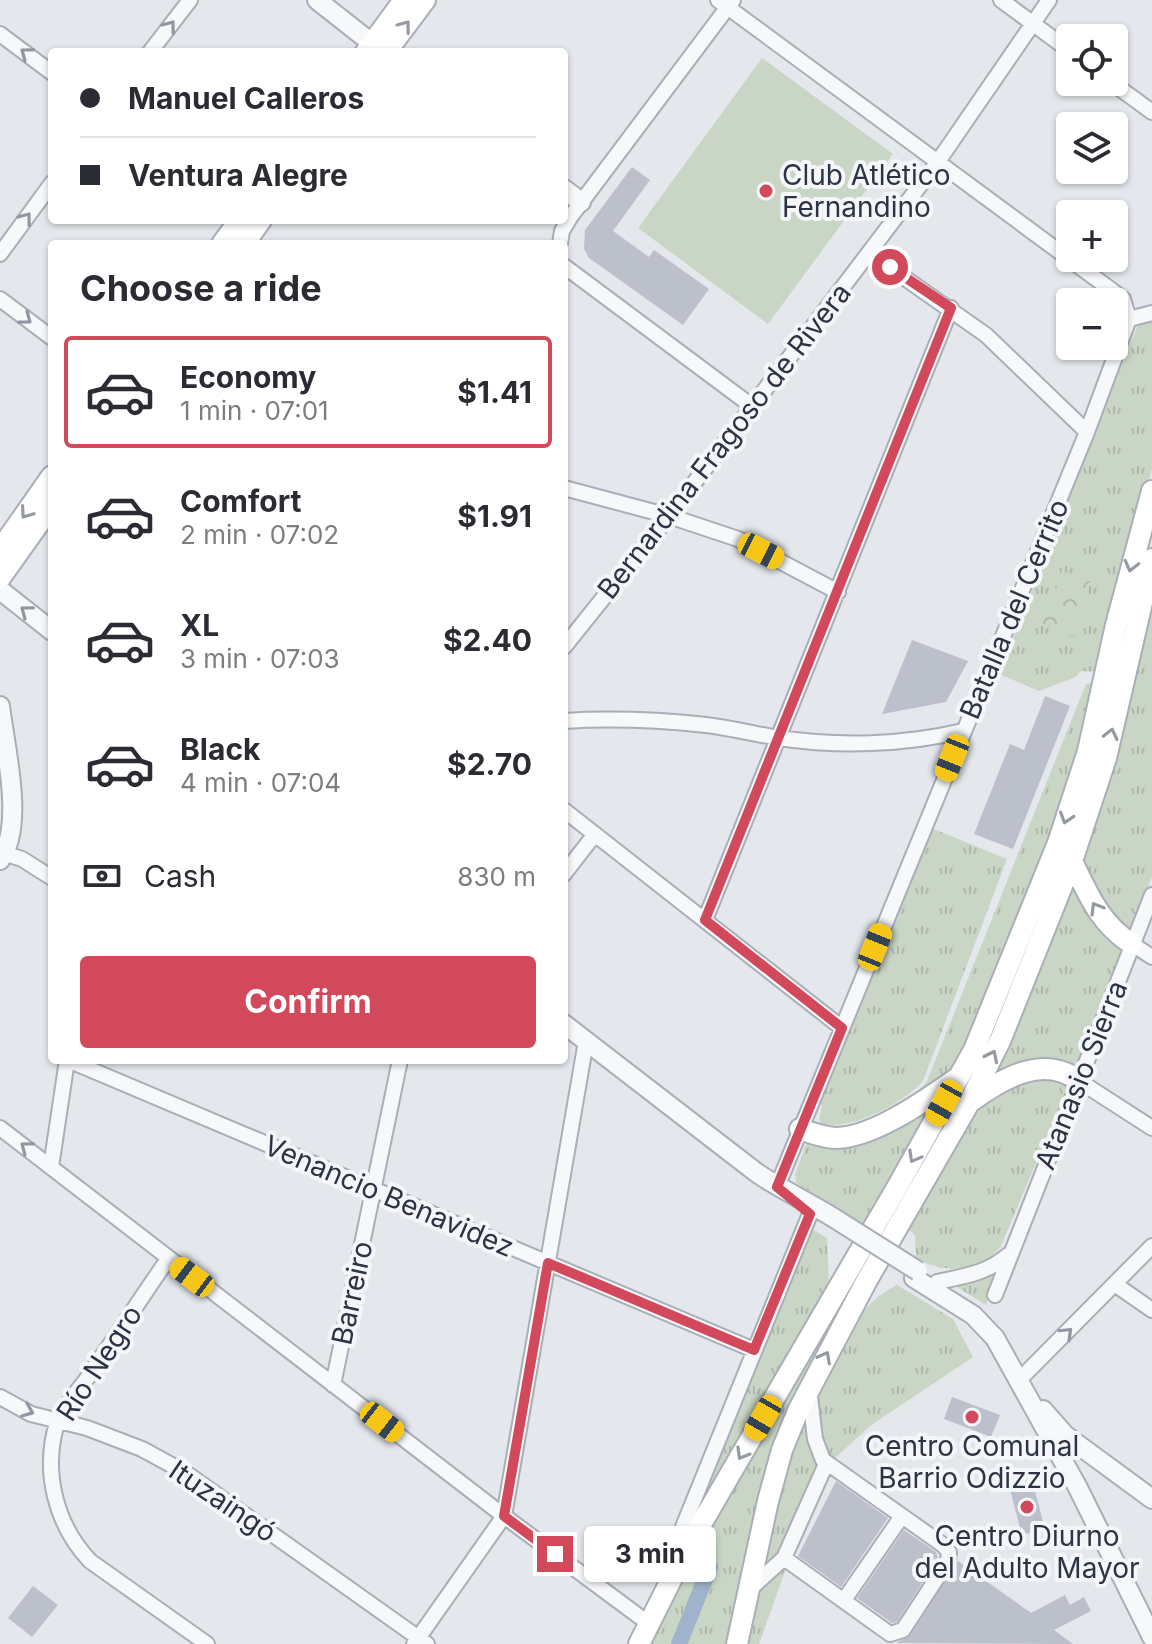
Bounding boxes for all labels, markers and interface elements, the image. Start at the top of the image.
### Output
one-way arrow [161,20,175,35]
one-way arrow [396,20,410,35]
map controls [1056,24,1128,360]
button: locate [1056,24,1128,96]
one-way arrow [20,49,35,63]
text: Manuel Calleros [128,80,364,116]
button: layers [1056,112,1128,184]
text: Ventura Alegre [128,157,348,193]
place label: Club Atlético Fernandino [782,158,951,224]
marker: Club Atlético Fernandino [757,182,775,200]
button: + [1056,200,1128,272]
one-way arrow [16,213,31,227]
route start [872,249,908,285]
text: Choose a ride [80,266,322,310]
street label: Bernardina Fragoso de Rivera [590,276,858,606]
button: − [1056,288,1128,360]
one-way arrow [17,309,32,323]
icon: car [84,356,156,428]
text: Economy [180,359,316,395]
text: $1.41 [457,374,532,410]
text: 1 min · 07:01 [180,395,329,426]
icon: car [84,480,156,552]
text: Comfort [180,483,301,519]
street label: Batalla del Cerrito [952,494,1076,724]
text: $1.91 [457,498,532,534]
one-way arrow [21,505,36,519]
text: 2 min · 07:02 [180,519,339,550]
car [734,529,788,573]
one-way arrow [1123,559,1140,573]
icon: car [84,604,156,676]
one-way arrow [20,606,34,621]
text: XL [180,607,219,643]
text: $2.40 [443,622,532,658]
text: 3 min · 07:03 [180,643,340,674]
icon: car [84,728,156,800]
one-way arrow [1102,728,1119,741]
text: Black [180,731,260,767]
car [932,731,972,785]
text: $2.70 [447,746,532,782]
text: 4 min · 07:04 [180,767,341,798]
one-way arrow [1059,810,1075,824]
icon: cash [80,854,124,898]
text: Cash [144,858,216,894]
text: 830 m [457,861,536,892]
one-way arrow [1090,902,1106,917]
car [855,920,895,974]
button: Confirm [80,956,536,1048]
street label: Atanasio Sierra [1028,976,1134,1174]
one-way arrow [982,1050,998,1065]
car [922,1076,966,1130]
street label: Venancio Benavidez [259,1128,519,1264]
one-way arrow [20,1143,35,1157]
one-way arrow [909,1149,924,1163]
street label: Barreiro [324,1238,380,1348]
car [166,1253,218,1301]
street label: Río Negro [49,1299,149,1427]
one-way arrow [1058,1328,1072,1342]
one-way arrow [816,1351,831,1365]
car [741,1391,785,1445]
car [356,1398,408,1446]
one-way arrow [20,1401,34,1418]
marker: Centro Comunal Barrio Odizzio [963,1408,981,1426]
place label: Centro Comunal Barrio Odizzio [865,1429,1079,1495]
one-way arrow [736,1446,752,1460]
street label: Ituzaingó [163,1453,283,1549]
marker: Centro Diurno del Adulto Mayor [1018,1498,1036,1516]
place label: Centro Diurno del Adulto Mayor [914,1519,1140,1585]
callout: 3 min [583,1526,715,1582]
route end [537,1536,573,1572]
text: 3 min [615,1538,685,1569]

